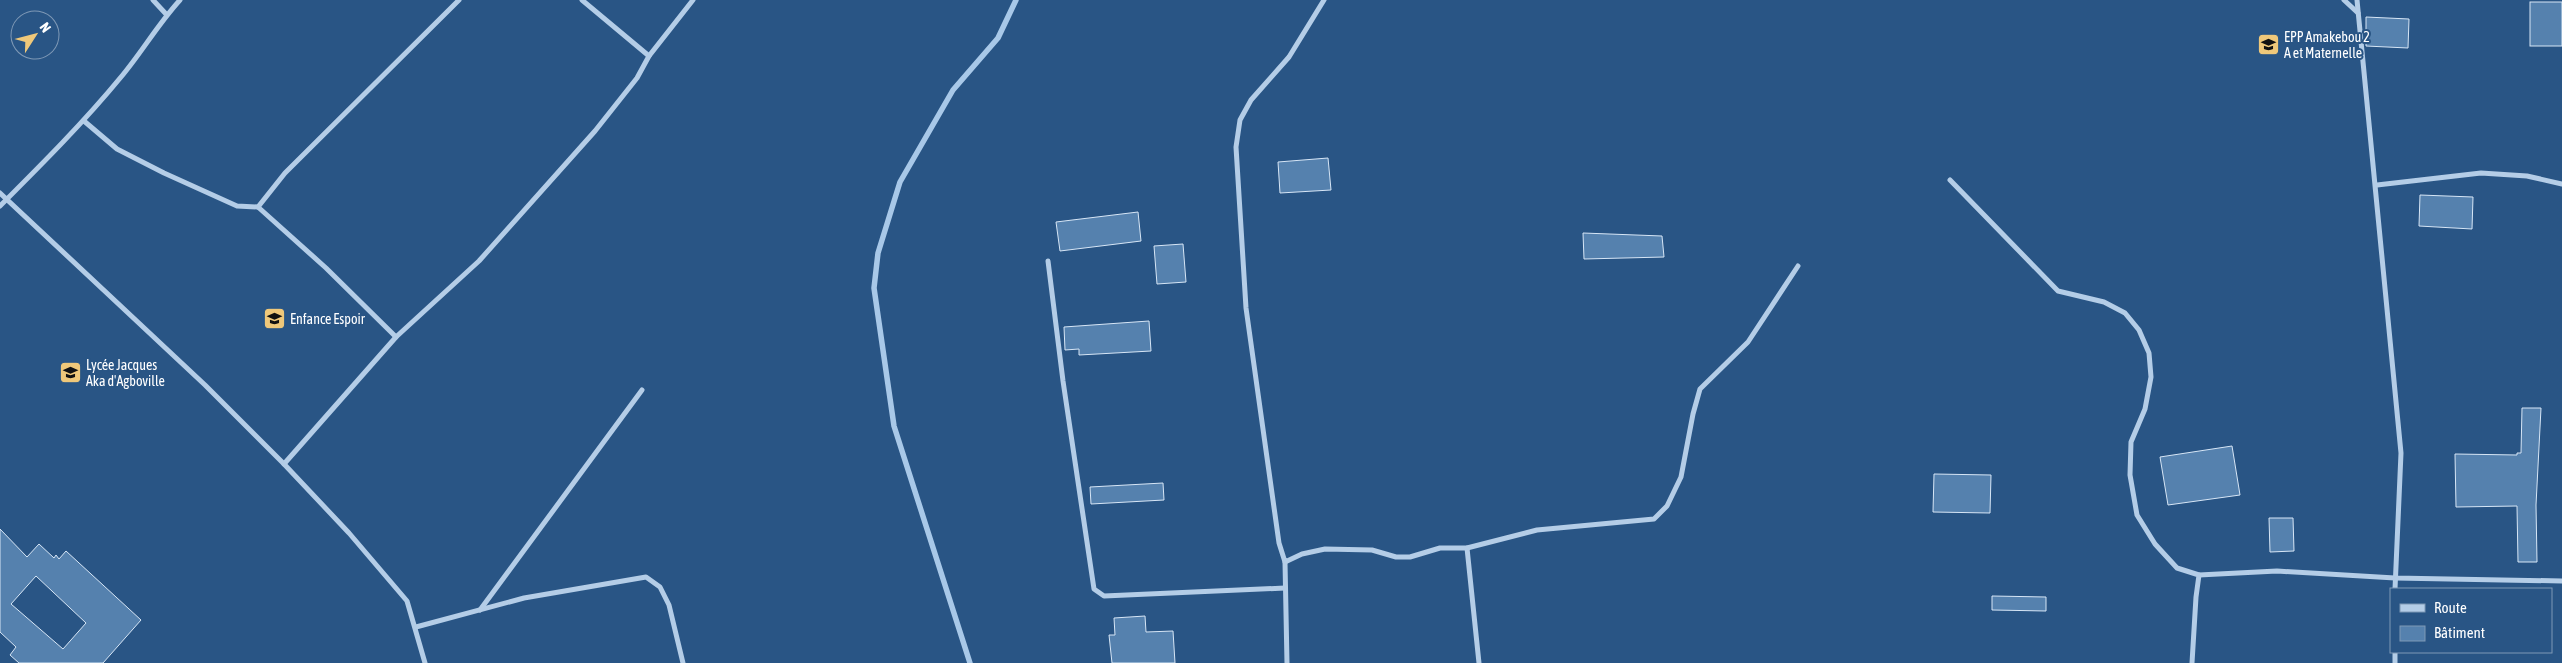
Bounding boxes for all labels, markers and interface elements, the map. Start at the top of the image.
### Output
north arrow [10,10,60,60]
text: N [37,19,54,35]
place label: EPP Amakebou 2 A et Maternelle [2284,29,2370,61]
school or university icon: EPP Amakebou 2 A et Maternelle [2256,33,2280,57]
school or university icon: Enfance Espoir [262,307,286,331]
place label: Enfance Espoir [290,311,366,327]
place label: Lycée Jacques Aka d'Agboville [86,357,165,389]
school or university icon: Lycée Jacques Aka d'Agboville [58,361,82,385]
legend [2390,588,2552,653]
text: Route [2434,599,2467,616]
text: Bâtiment [2434,624,2485,641]

